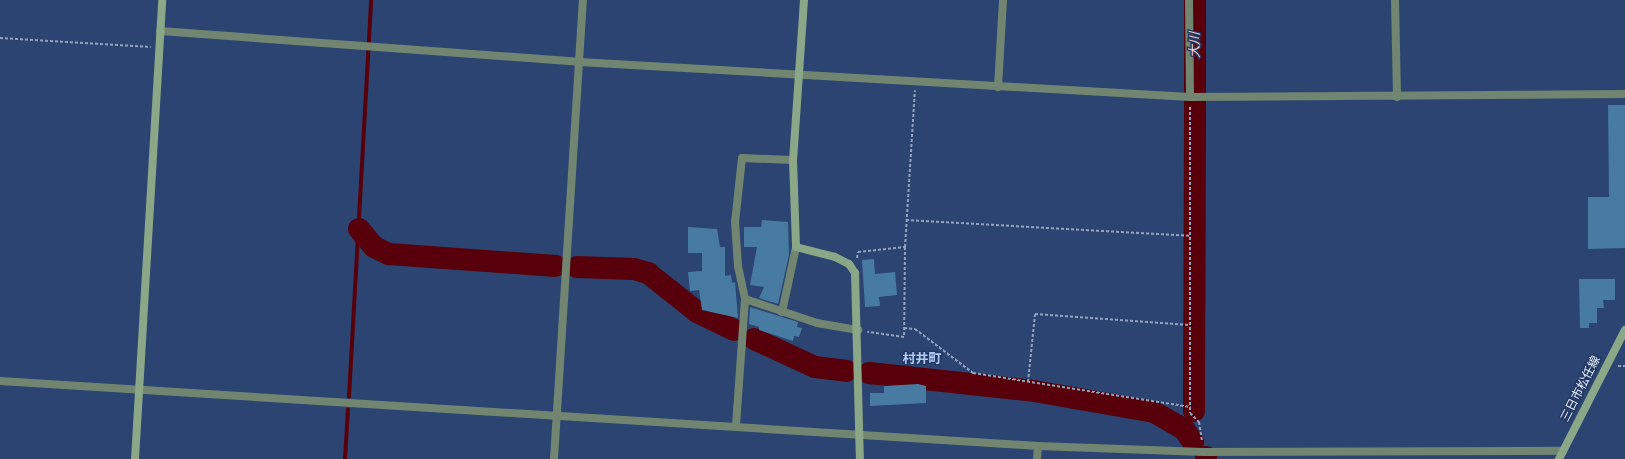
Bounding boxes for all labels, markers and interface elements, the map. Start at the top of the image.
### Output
water label: 大川 [1187,32,1203,58]
district label: 村井町 [903,351,941,367]
street label: 三日市松任線 [1558,354,1604,424]

